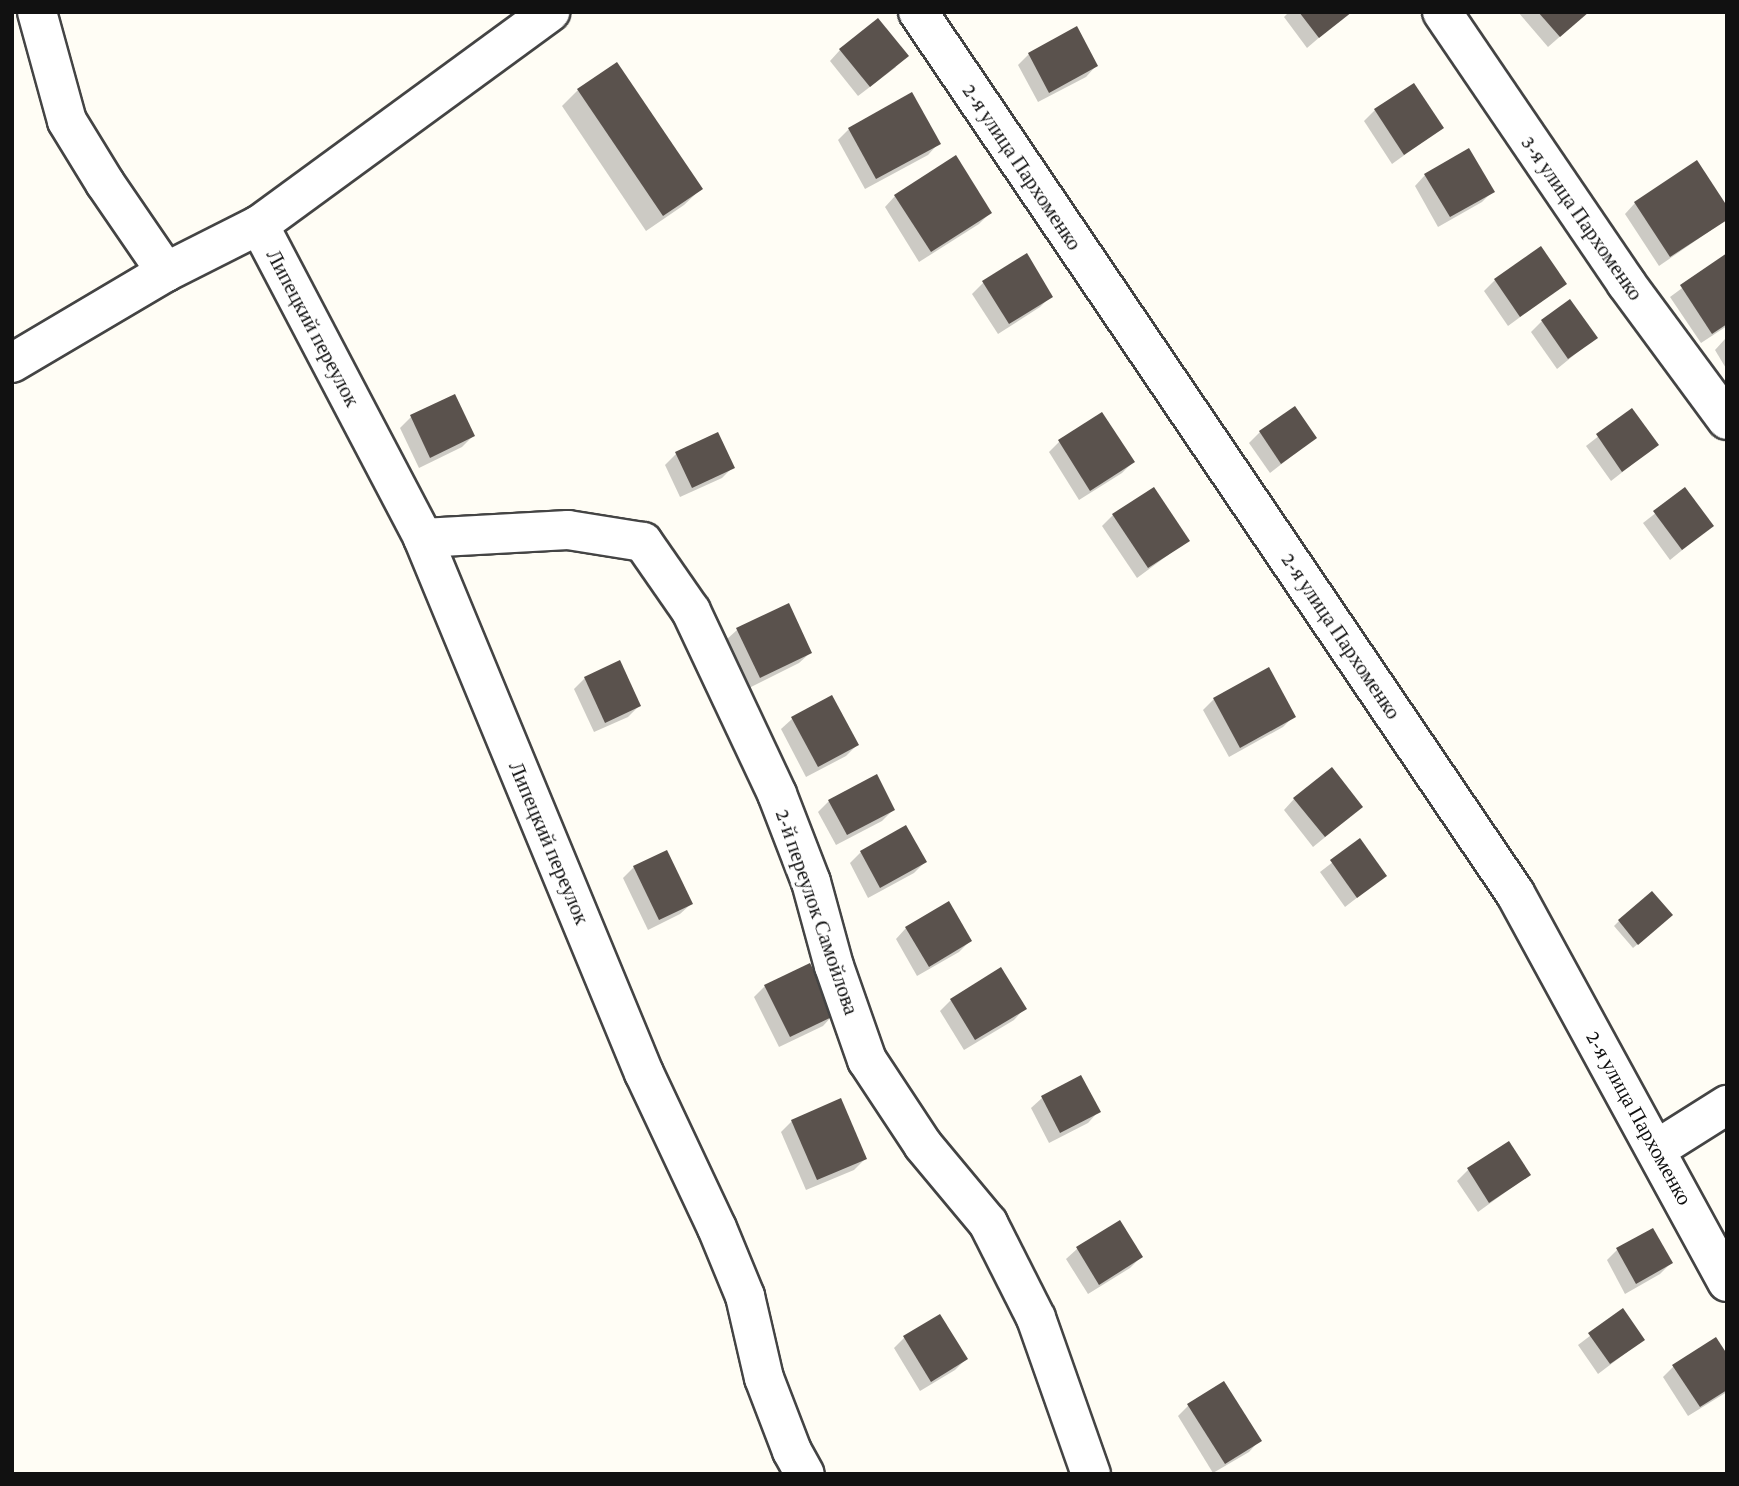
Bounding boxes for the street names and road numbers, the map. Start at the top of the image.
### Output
street label: 2-я улица Пархоменко [957,79,1087,255]
street label: 3-я улица Пархоменко [1516,131,1648,305]
street label: Липецкий переулок [261,245,365,411]
street label: 2-я улица Пархоменко [1276,548,1406,724]
street label: Липецкий переулок [503,758,595,928]
street label: 2-й переулок Самойлова [770,806,864,1018]
street label: 2-я улица Пархоменко [1581,1026,1697,1210]

